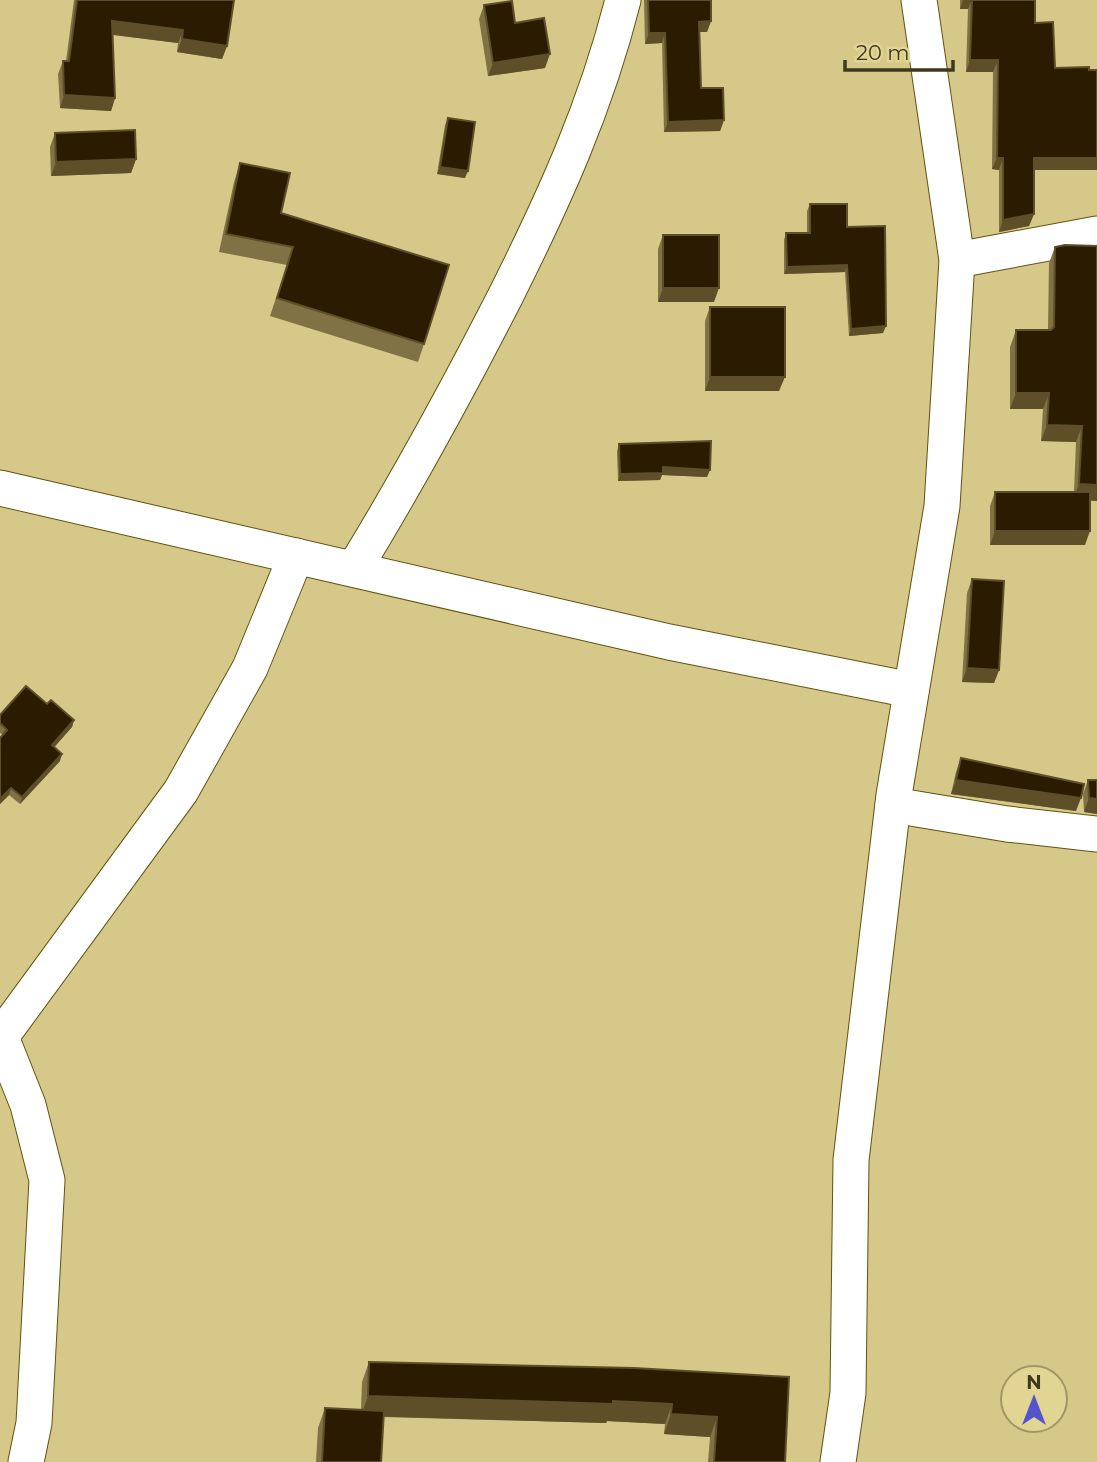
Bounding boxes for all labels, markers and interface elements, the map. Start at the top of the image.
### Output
scale bar [845,28,954,72]
text: 20 m [856,40,910,65]
north arrow [999,1364,1069,1434]
text: N [1026,1371,1042,1394]

